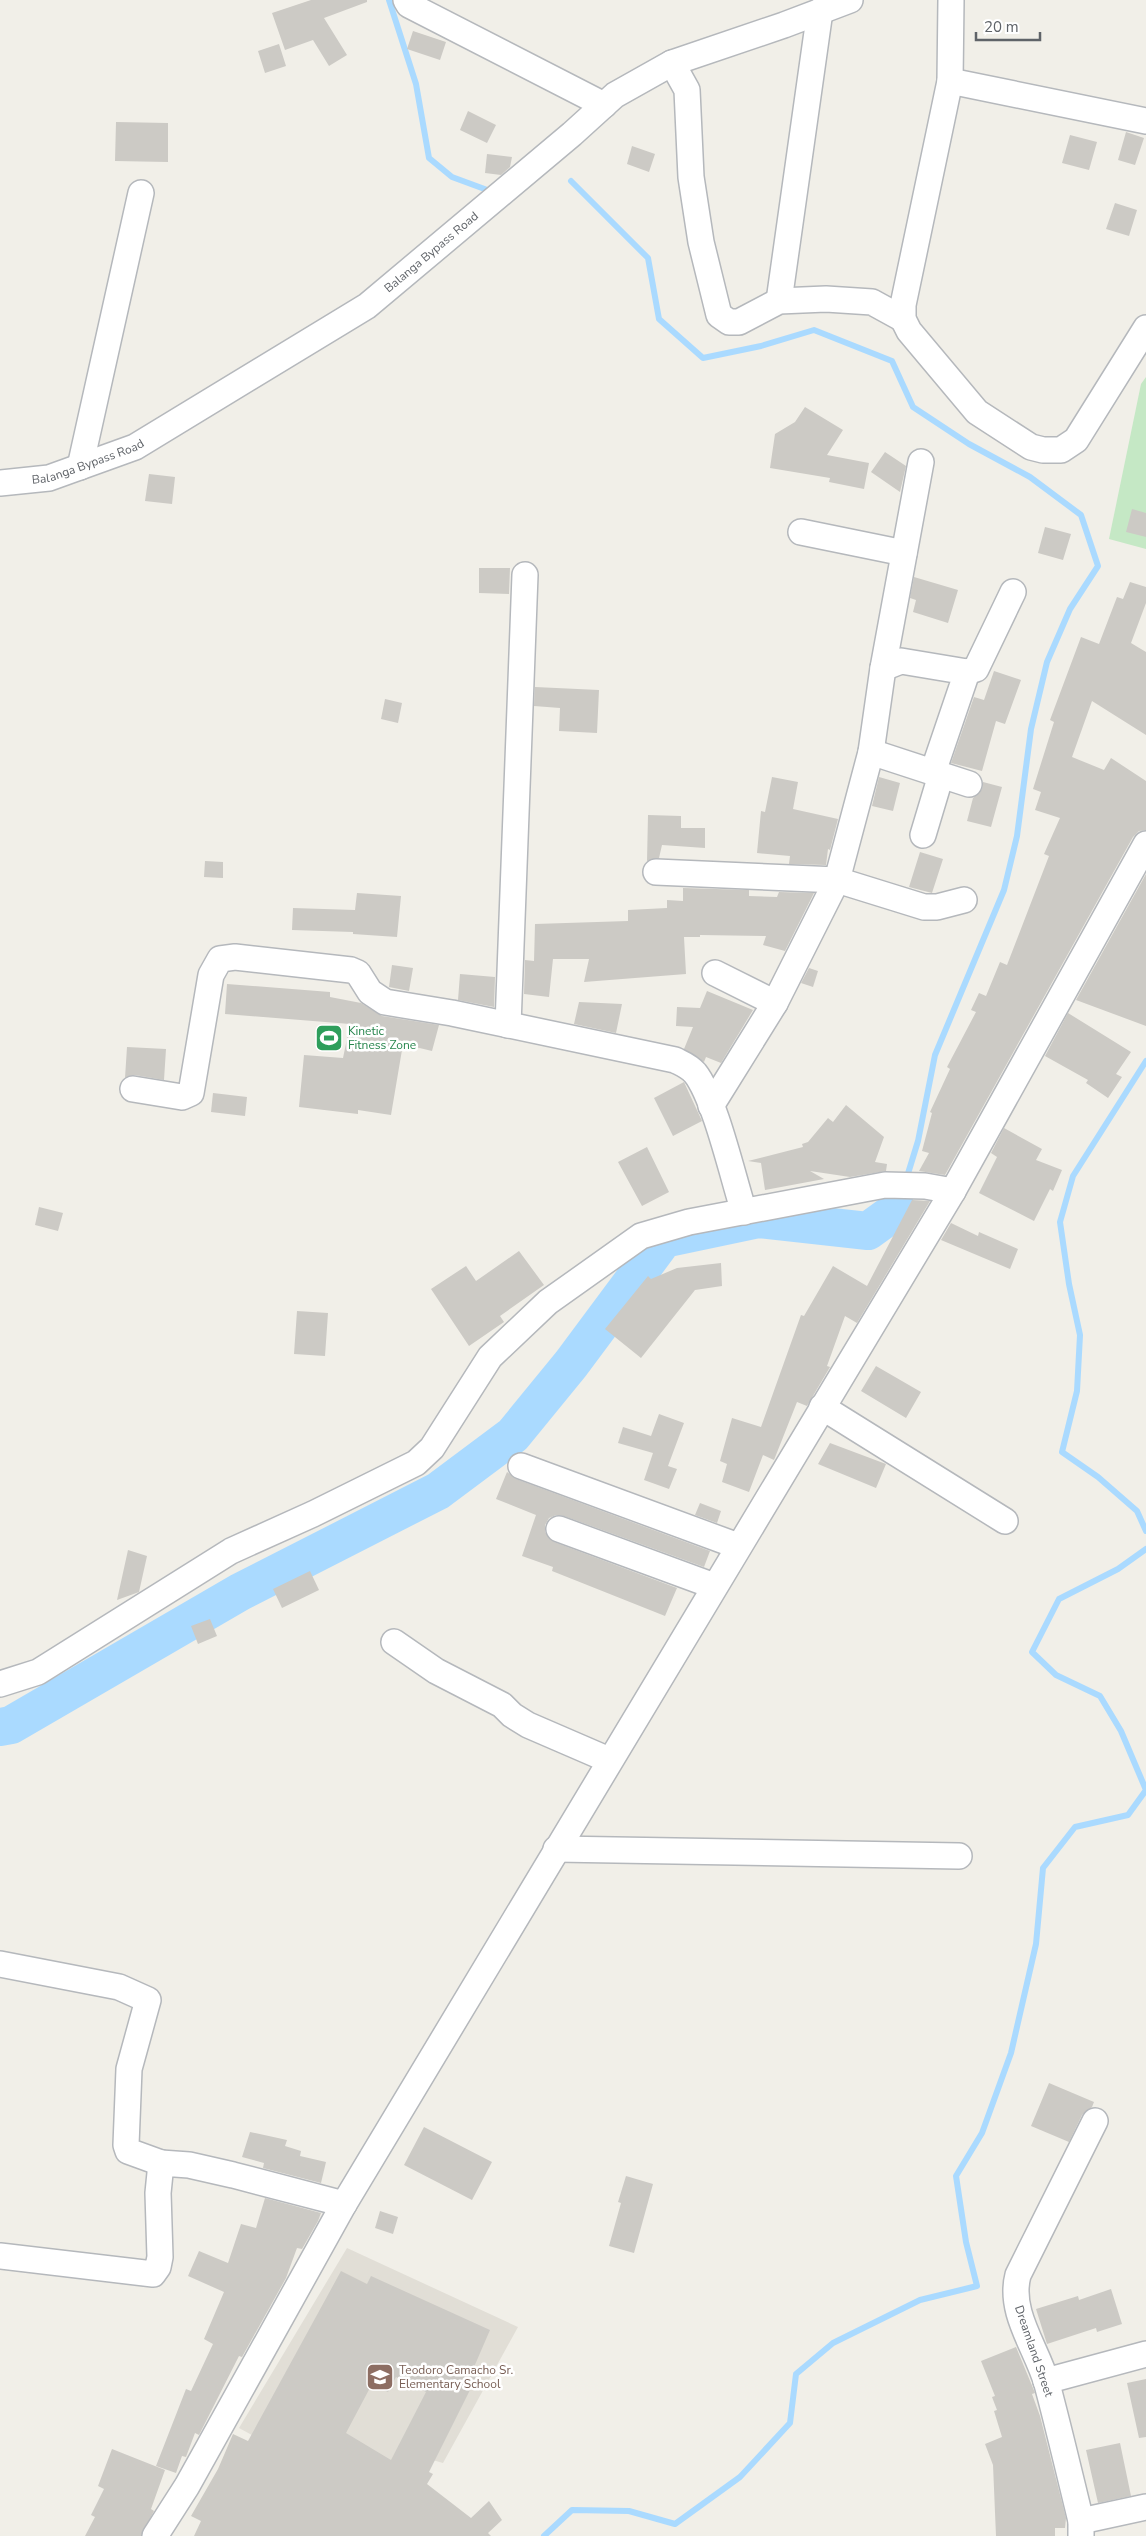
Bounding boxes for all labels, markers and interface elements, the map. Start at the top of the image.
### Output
scale bar [976,10,1040,42]
text: 20 m [984,17,1019,37]
street label: Balanga Bypass Road [381,208,482,296]
street label: Balanga Bypass Road [31,435,147,488]
sports icon: Kinetic Fitness Zone [314,1023,344,1053]
place label: Kinetic Fitness Zone [348,1023,416,1053]
street label: Dreamland Street [1011,2303,1057,2400]
school or university icon: Teodoro Camacho Sr. Elementary School [365,2362,395,2392]
place label: Teodoro Camacho Sr. Elementary School [399,2362,513,2392]

